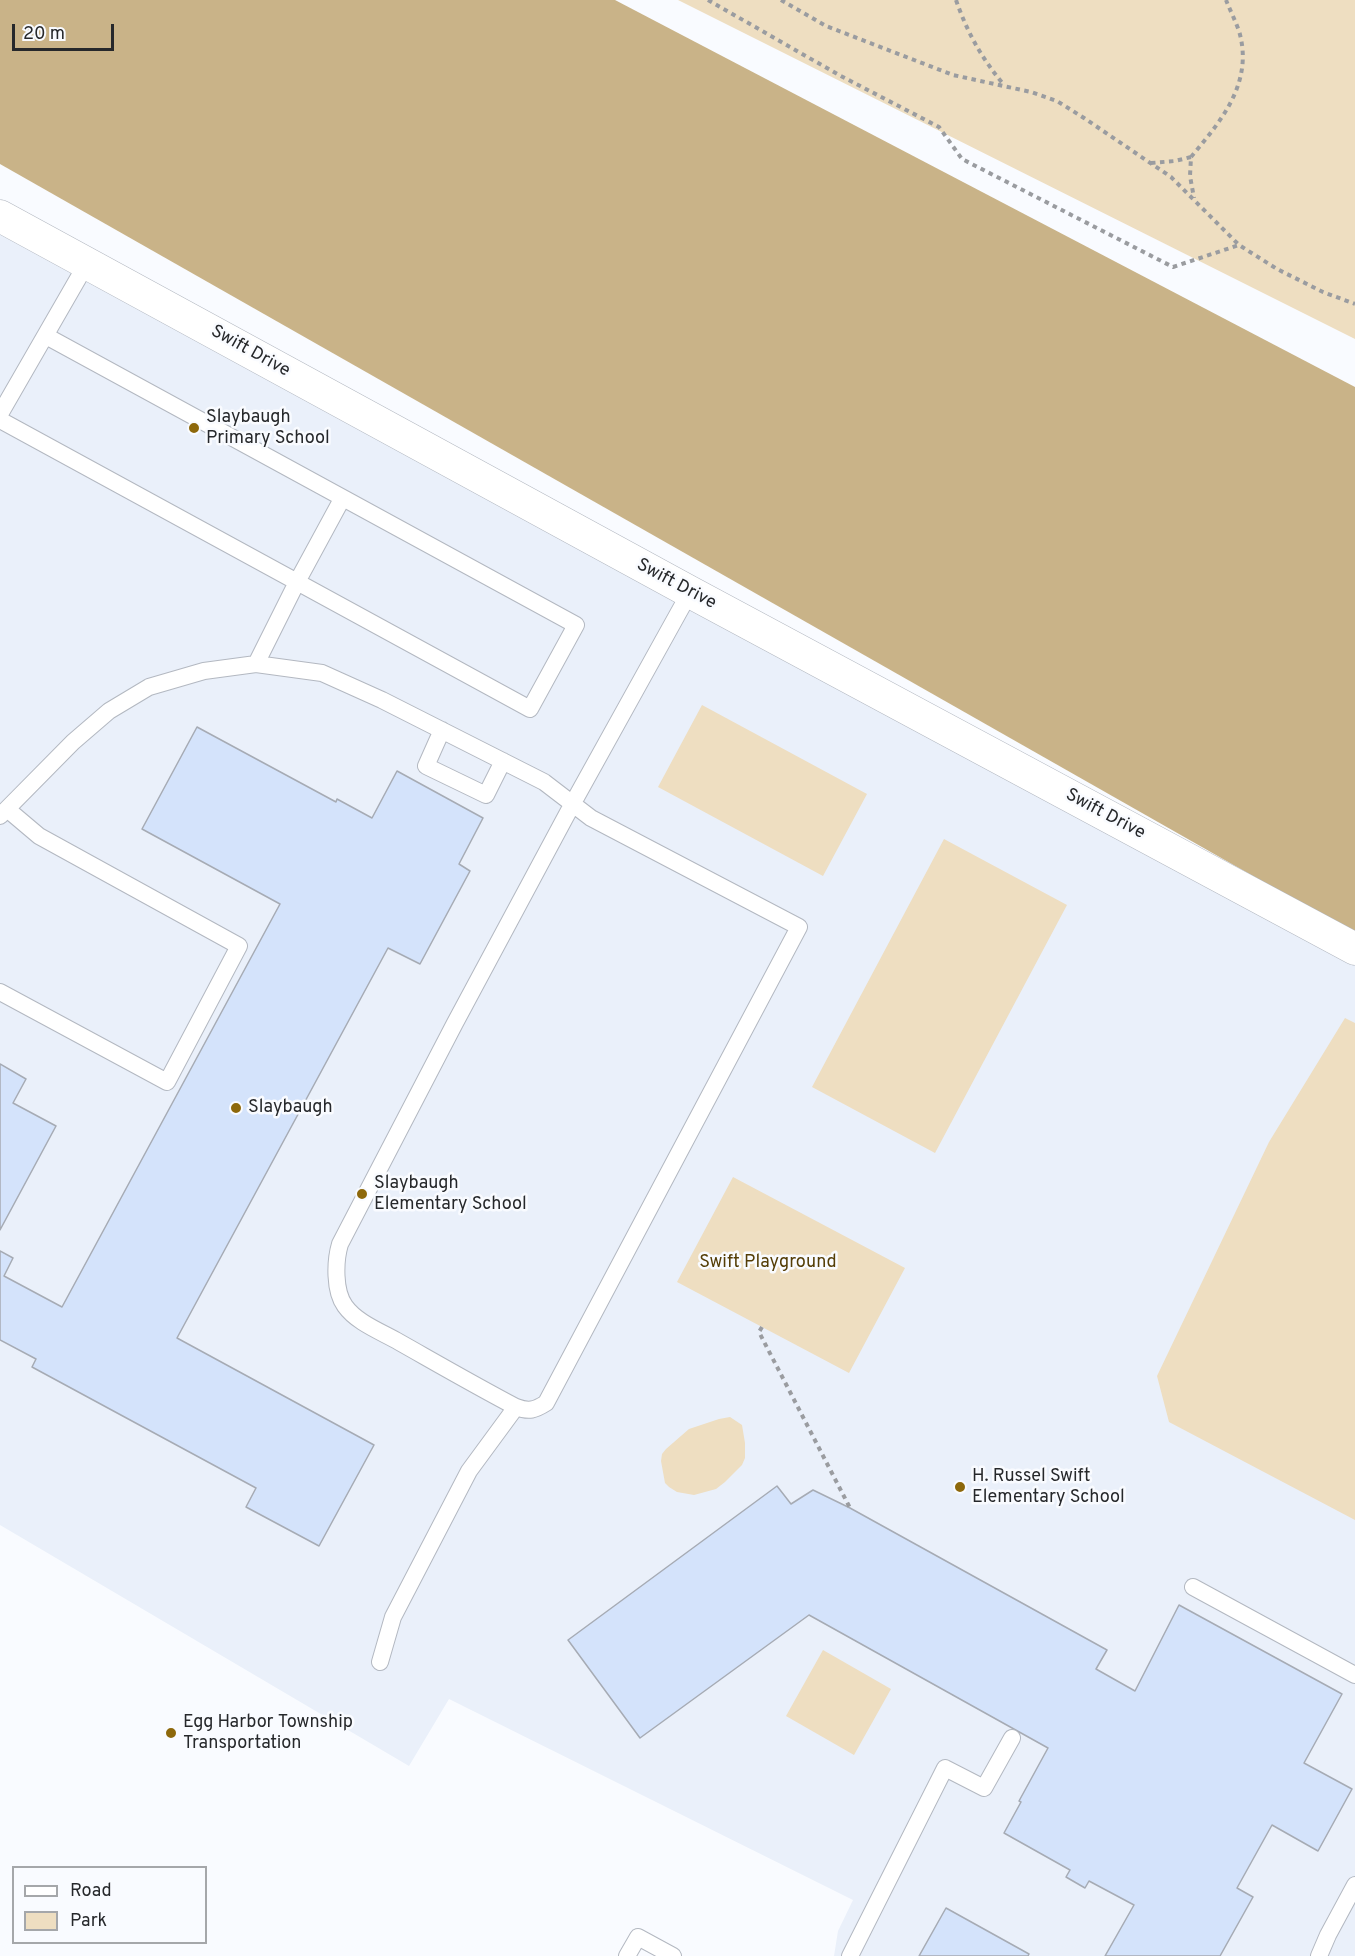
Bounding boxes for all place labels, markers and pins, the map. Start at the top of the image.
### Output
place label: Slaybaugh Primary School [206,407,330,450]
marker: Slaybaugh Primary School [187,421,201,435]
place label: Slaybaugh [248,1097,333,1119]
marker: Slaybaugh [229,1101,243,1115]
place label: Slaybaugh Elementary School [374,1173,527,1216]
marker: Slaybaugh Elementary School [355,1187,369,1201]
place label: H. Russel Swift Elementary School [972,1466,1125,1508]
marker: H. Russel Swift Elementary School [953,1480,967,1494]
place label: Egg Harbor Township Transportation [183,1712,353,1754]
marker: Egg Harbor Township Transportation [164,1726,178,1740]

